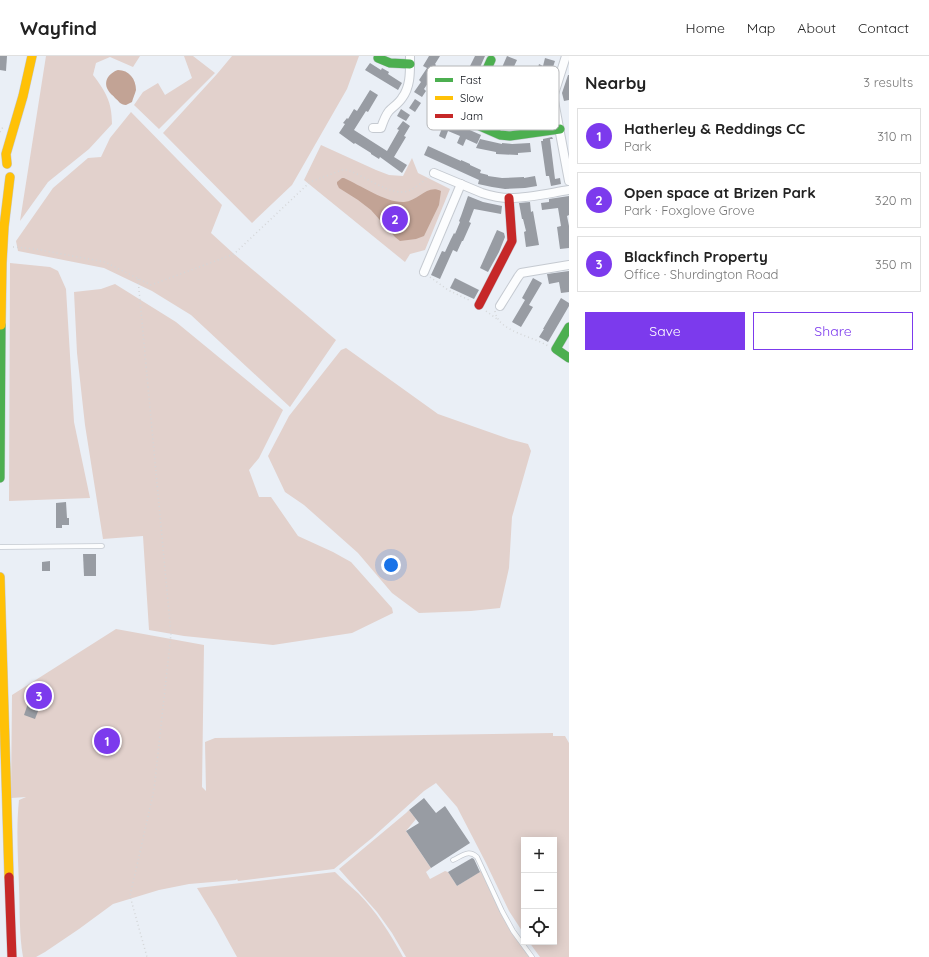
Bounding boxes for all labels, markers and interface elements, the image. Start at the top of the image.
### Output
text: Wayfind [20,16,97,40]
text: Home [686,19,725,37]
text: Map [747,19,775,37]
text: About [797,19,836,37]
text: Contact [858,19,909,37]
legend [427,66,559,130]
text: Nearby [585,72,646,93]
text: Fast [460,73,482,87]
text: 3 results [863,74,913,90]
text: Slow [460,91,484,105]
text: Jam [460,109,483,123]
text: Hatherley & Reddings CC [624,119,805,138]
text: 1 [596,128,602,144]
text: 310 m [877,128,912,144]
text: Park [624,138,652,154]
text: Open space at Brizen Park [624,183,816,202]
text: 2 [595,192,603,208]
text: 320 m [875,192,912,208]
text: Park · Foxglove Grove [624,202,754,218]
pin: 2 [382,204,408,234]
text: Blackfinch Property [624,247,768,266]
text: 3 [596,256,602,272]
text: 350 m [875,256,912,272]
text: Office · Shurdington Road [624,266,778,282]
button: Save [585,312,745,350]
button: Share [753,312,913,350]
your location [381,555,401,575]
pin: 3 [26,681,52,711]
pin: 1 [94,726,120,756]
map controls [521,837,557,945]
button: + [521,837,557,873]
button: − [521,873,557,909]
button: locate [521,909,557,945]

